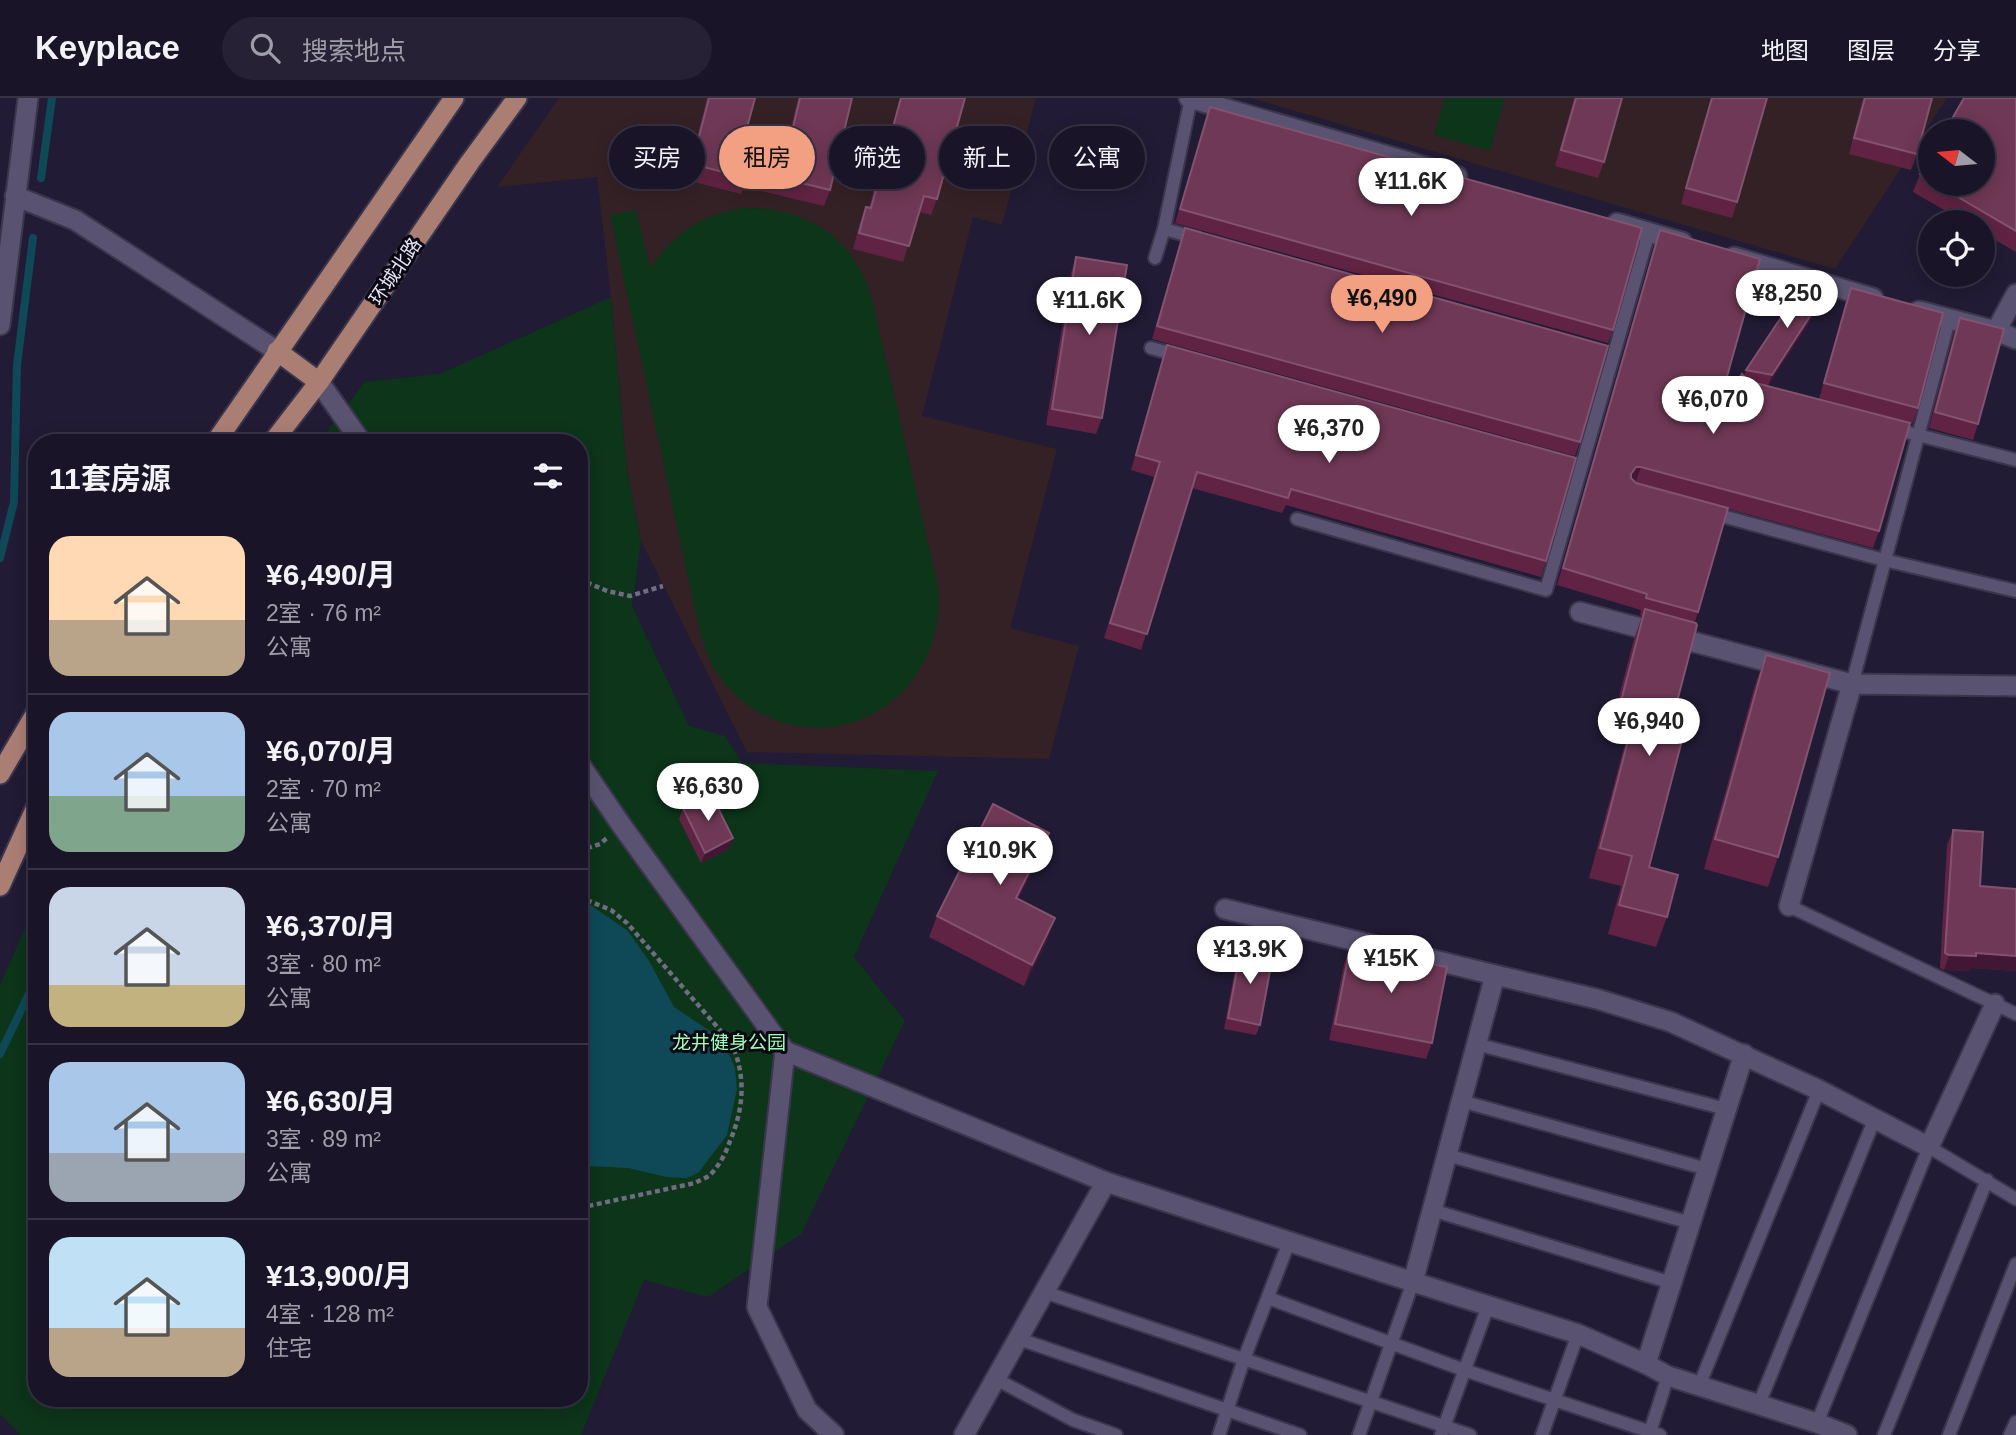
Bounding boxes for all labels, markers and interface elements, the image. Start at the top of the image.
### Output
search box [222,17,712,80]
text: Keyplace [35,29,180,66]
icon: search [246,29,284,67]
text: 搜索地点 [302,36,406,66]
text: 地图 [1761,37,1809,64]
text: 图层 [1847,37,1895,64]
text: 分享 [1933,37,1981,64]
north arrow [1918,119,1995,196]
map controls [1918,119,1995,287]
chip: 买房 [609,126,705,189]
chip: 租房 [719,126,815,189]
chip: 筛选 [829,126,925,189]
chip: 新上 [939,126,1035,189]
chip: 公寓 [1049,126,1145,189]
pin: ¥11.6K [1354,158,1468,218]
text: ¥11.6K [1375,168,1447,194]
button: locate [1918,210,1995,287]
street label: 环城北路 [365,234,425,309]
pin: ¥8,250 [1730,271,1844,330]
pin: ¥6,490 [1325,275,1439,335]
pin: ¥11.6K [1032,278,1146,337]
text: ¥8,250 [1752,280,1822,306]
text: ¥6,490 [1347,285,1417,311]
text: ¥11.6K [1053,287,1125,313]
pin: ¥6,070 [1656,376,1770,436]
text: ¥6,070 [1678,386,1748,412]
pin: ¥6,370 [1272,406,1386,465]
text: ¥6,370 [1294,415,1364,441]
icon: filters [529,457,567,495]
text: 11套房源 [49,462,171,495]
text: ¥6,490/月 [266,558,396,591]
icon: home [105,564,189,648]
text: 2室 · 76 m² [266,600,381,626]
text: 公寓 [266,634,312,660]
pin: ¥6,940 [1592,698,1706,758]
text: ¥6,940 [1614,708,1684,734]
text: ¥6,070/月 [266,734,396,767]
icon: home [105,740,189,824]
pin: ¥6,630 [651,764,765,823]
text: ¥6,630 [673,773,743,799]
text: 2室 · 70 m² [266,776,381,802]
text: 公寓 [266,810,312,836]
pin: ¥10.9K [943,828,1057,887]
text: ¥10.9K [963,837,1037,863]
text: ¥6,370/月 [266,909,396,942]
icon: home [105,915,189,999]
pin: ¥13.9K [1193,926,1307,986]
text: ¥13.9K [1213,936,1287,962]
pin: ¥15K [1350,936,1432,995]
text: ¥15K [1364,945,1418,971]
text: 3室 · 80 m² [266,951,381,977]
text: 公寓 [266,985,312,1011]
park label: 龙井健身公园 [672,1032,786,1053]
text: ¥6,630/月 [266,1084,396,1117]
icon: home [105,1090,189,1174]
text: 3室 · 89 m² [266,1126,381,1152]
text: 公寓 [266,1160,312,1186]
text: ¥13,900/月 [266,1259,413,1292]
icon: home [105,1265,189,1349]
text: 4室 · 128 m² [266,1301,394,1327]
text: 住宅 [266,1335,312,1361]

